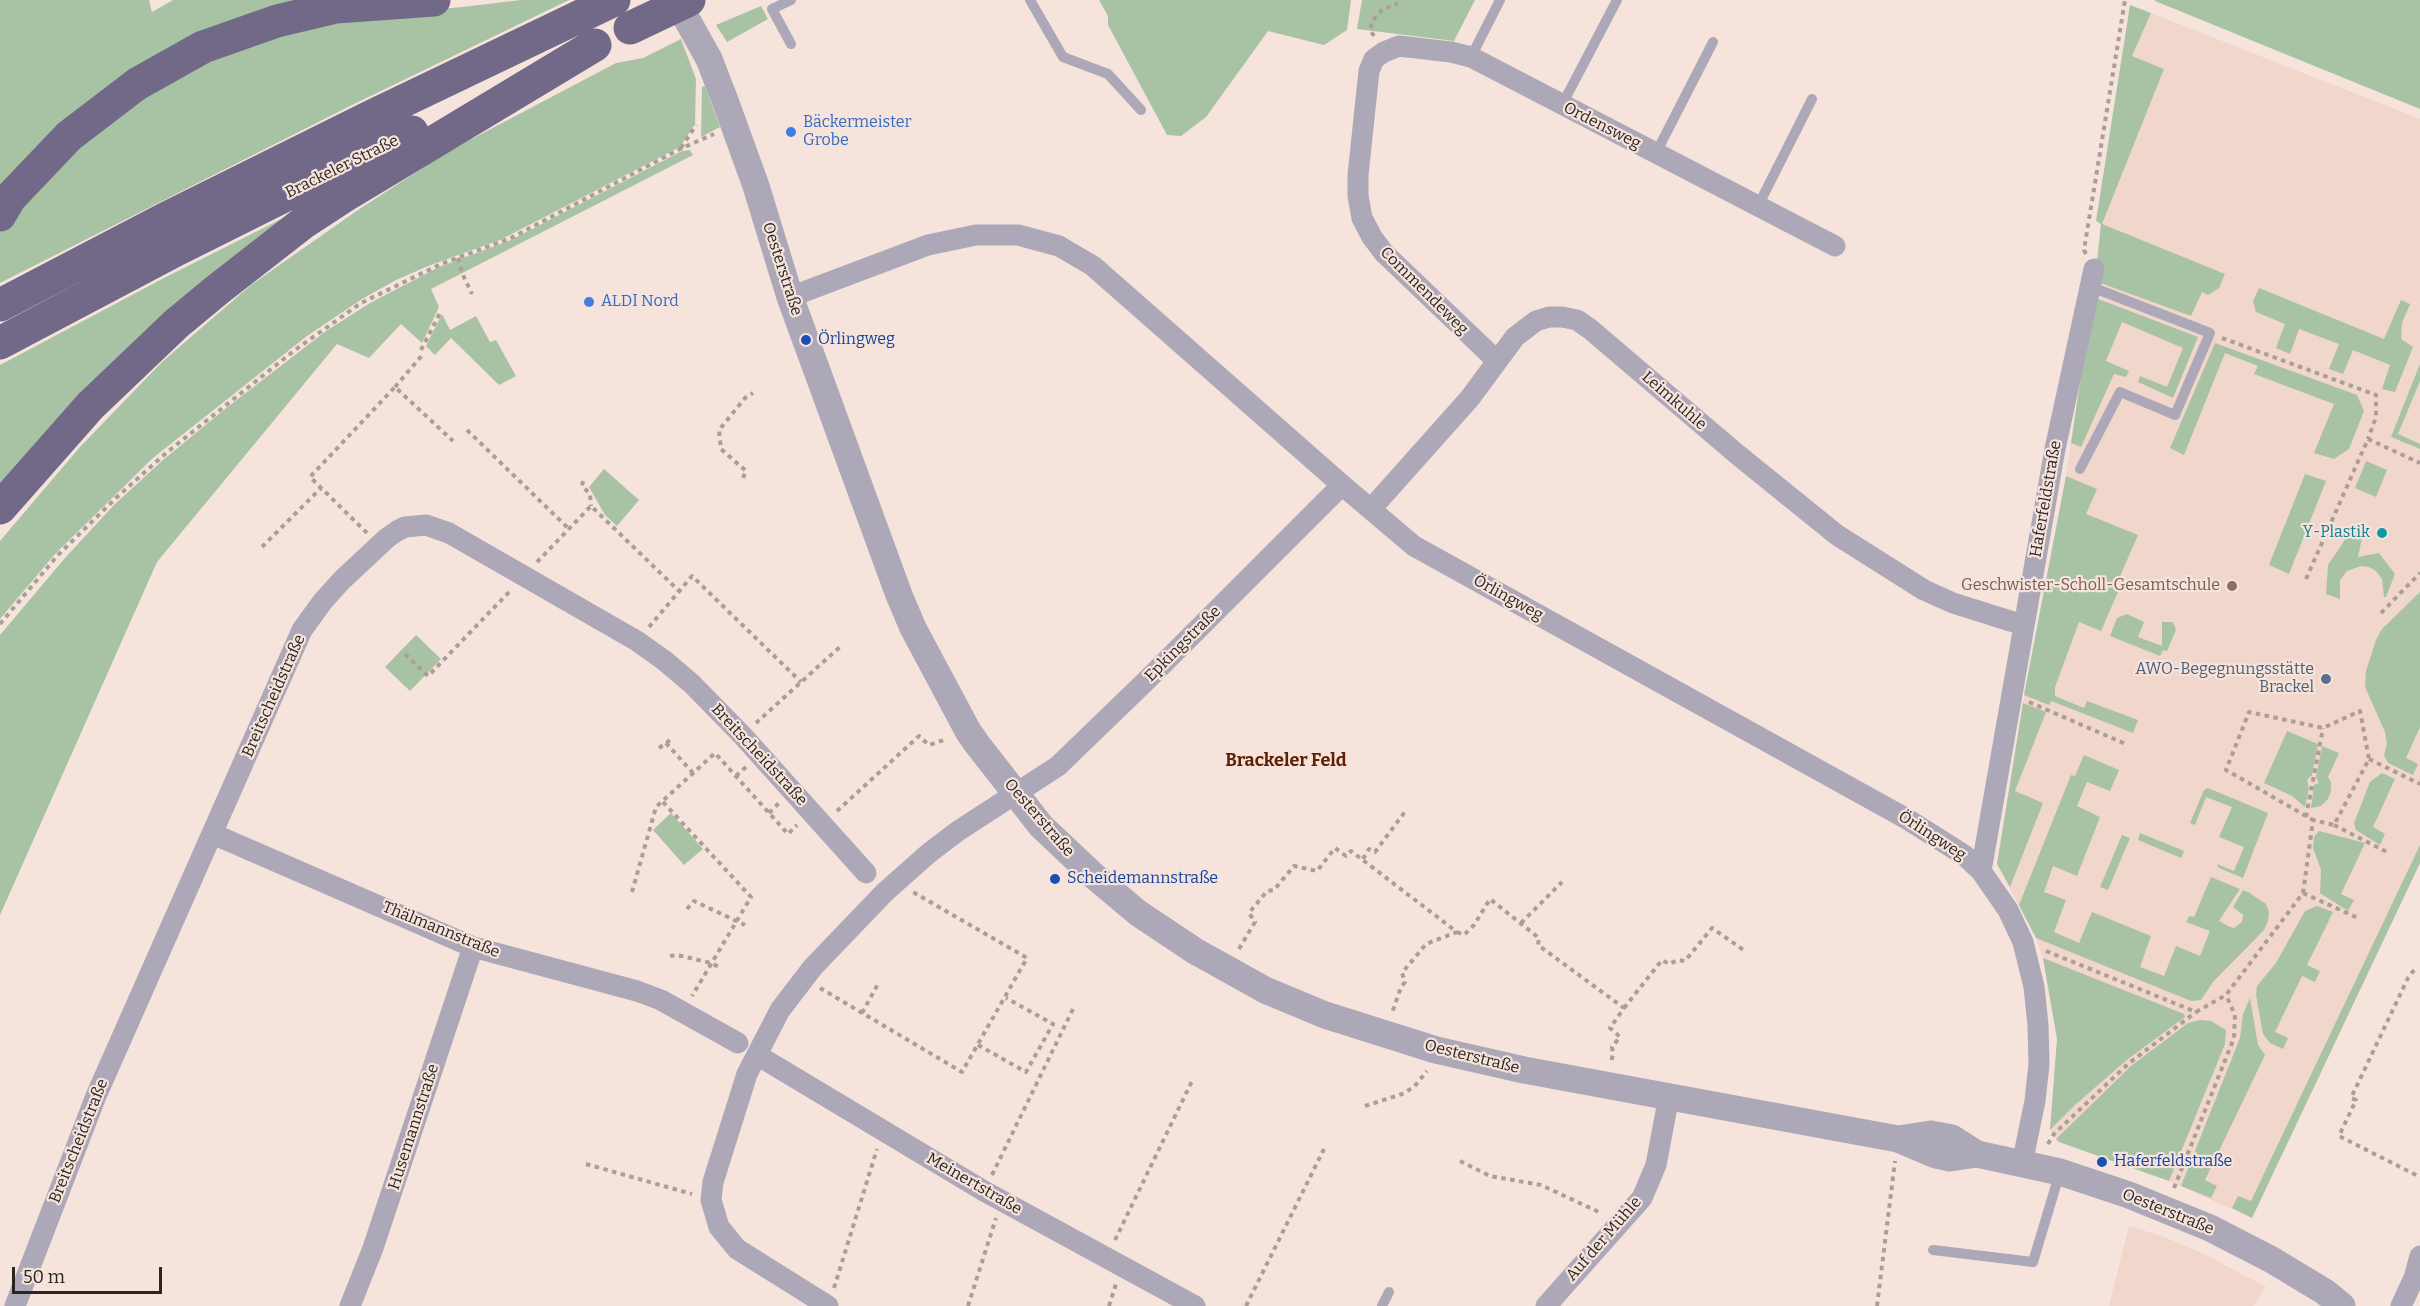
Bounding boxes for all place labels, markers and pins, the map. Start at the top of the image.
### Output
place label: Bäckermeister Grobe [803,113,912,151]
marker: Bäckermeister Grobe [784,125,798,139]
place label: ALDI Nord [601,292,679,312]
marker: ALDI Nord [582,295,596,309]
place label: Örlingweg [818,330,895,350]
marker: Örlingweg [799,333,813,347]
place label: Y-Plastik [2303,523,2370,543]
marker: Y-Plastik [2375,526,2389,540]
place label: Geschwister-Scholl-Gesamtschule [1961,576,2220,596]
marker: Geschwister-Scholl-Gesamtschule [2225,579,2239,593]
place label: AWO-Begegnungsstätte Brackel [2135,660,2314,698]
marker: AWO-Begegnungsstätte Brackel [2319,672,2333,686]
place label: Scheidemannstraße [1067,869,1218,889]
marker: Scheidemannstraße [1048,872,1062,886]
place label: Haferfeldstraße [2114,1152,2232,1172]
marker: Haferfeldstraße [2095,1155,2109,1169]

